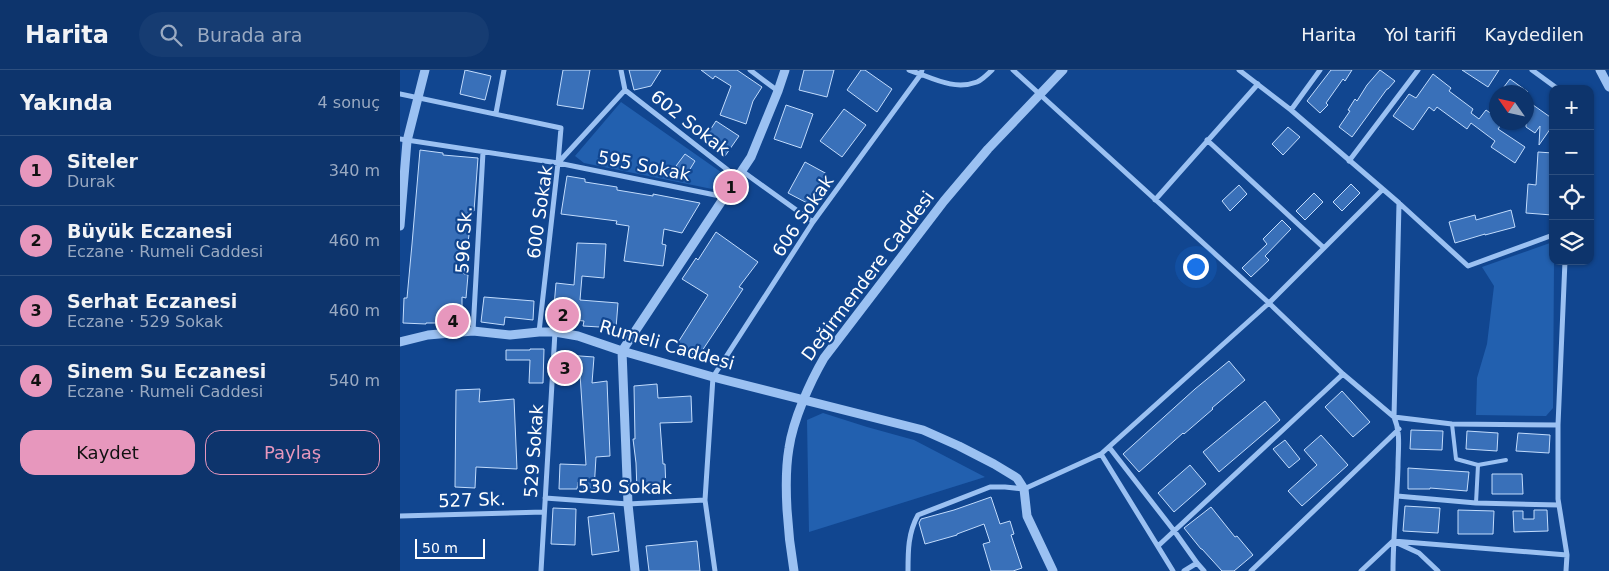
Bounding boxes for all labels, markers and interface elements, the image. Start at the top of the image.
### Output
search box [139,12,489,57]
text: Harita [25,21,109,49]
icon: search [157,21,185,49]
text: Burada ara [197,24,302,46]
text: Harita [1301,24,1356,45]
text: Yol tarifi [1384,24,1456,45]
text: Kaydedilen [1484,24,1584,45]
street label: 602 Sokak [647,85,734,160]
north arrow [1489,85,1534,130]
map controls [1549,85,1594,265]
button: + [1549,85,1594,130]
text: Yakında [20,91,113,115]
text: 4 sonuç [318,93,380,112]
button: − [1549,130,1594,175]
street label: 595 Sokak [596,146,693,185]
text: Siteler [67,150,138,172]
text: 1 [30,161,42,180]
text: 340 m [329,161,380,180]
street label: 600 Sokak [523,163,557,260]
pin: 1 [715,168,747,206]
street label: 606 Sokak [768,170,838,261]
text: Durak [67,172,115,191]
button: locate [1549,175,1594,220]
street label: Değirmendere Caddesi [797,187,938,365]
street label: 596 Sk. [451,206,476,274]
text: Büyük Eczanesi [67,220,233,242]
button: layers [1549,220,1594,265]
text: 2 [30,231,42,250]
text: 460 m [329,231,380,250]
text: Eczane · Rumeli Caddesi [67,242,263,261]
your location [1183,254,1209,280]
text: Serhat Eczanesi [67,290,237,312]
pin: 2 [547,296,579,334]
text: 3 [30,301,42,320]
text: 460 m [329,301,380,320]
pin: 4 [437,302,469,340]
text: Eczane · 529 Sokak [67,312,223,331]
street label: Rumeli Caddesi [597,315,737,374]
pin: 3 [549,349,581,387]
text: Sinem Su Eczanesi [67,360,266,382]
text: 4 [30,371,42,390]
text: 540 m [329,371,380,390]
text: Eczane · Rumeli Caddesi [67,382,263,401]
street label: 529 Sokak [520,403,547,499]
button: Kaydet [20,430,195,475]
button: Paylaş [205,430,380,475]
street label: 530 Sokak [578,475,673,498]
street label: 527 Sk. [438,488,506,511]
scale bar [415,536,485,559]
text: 50 m [422,540,458,556]

